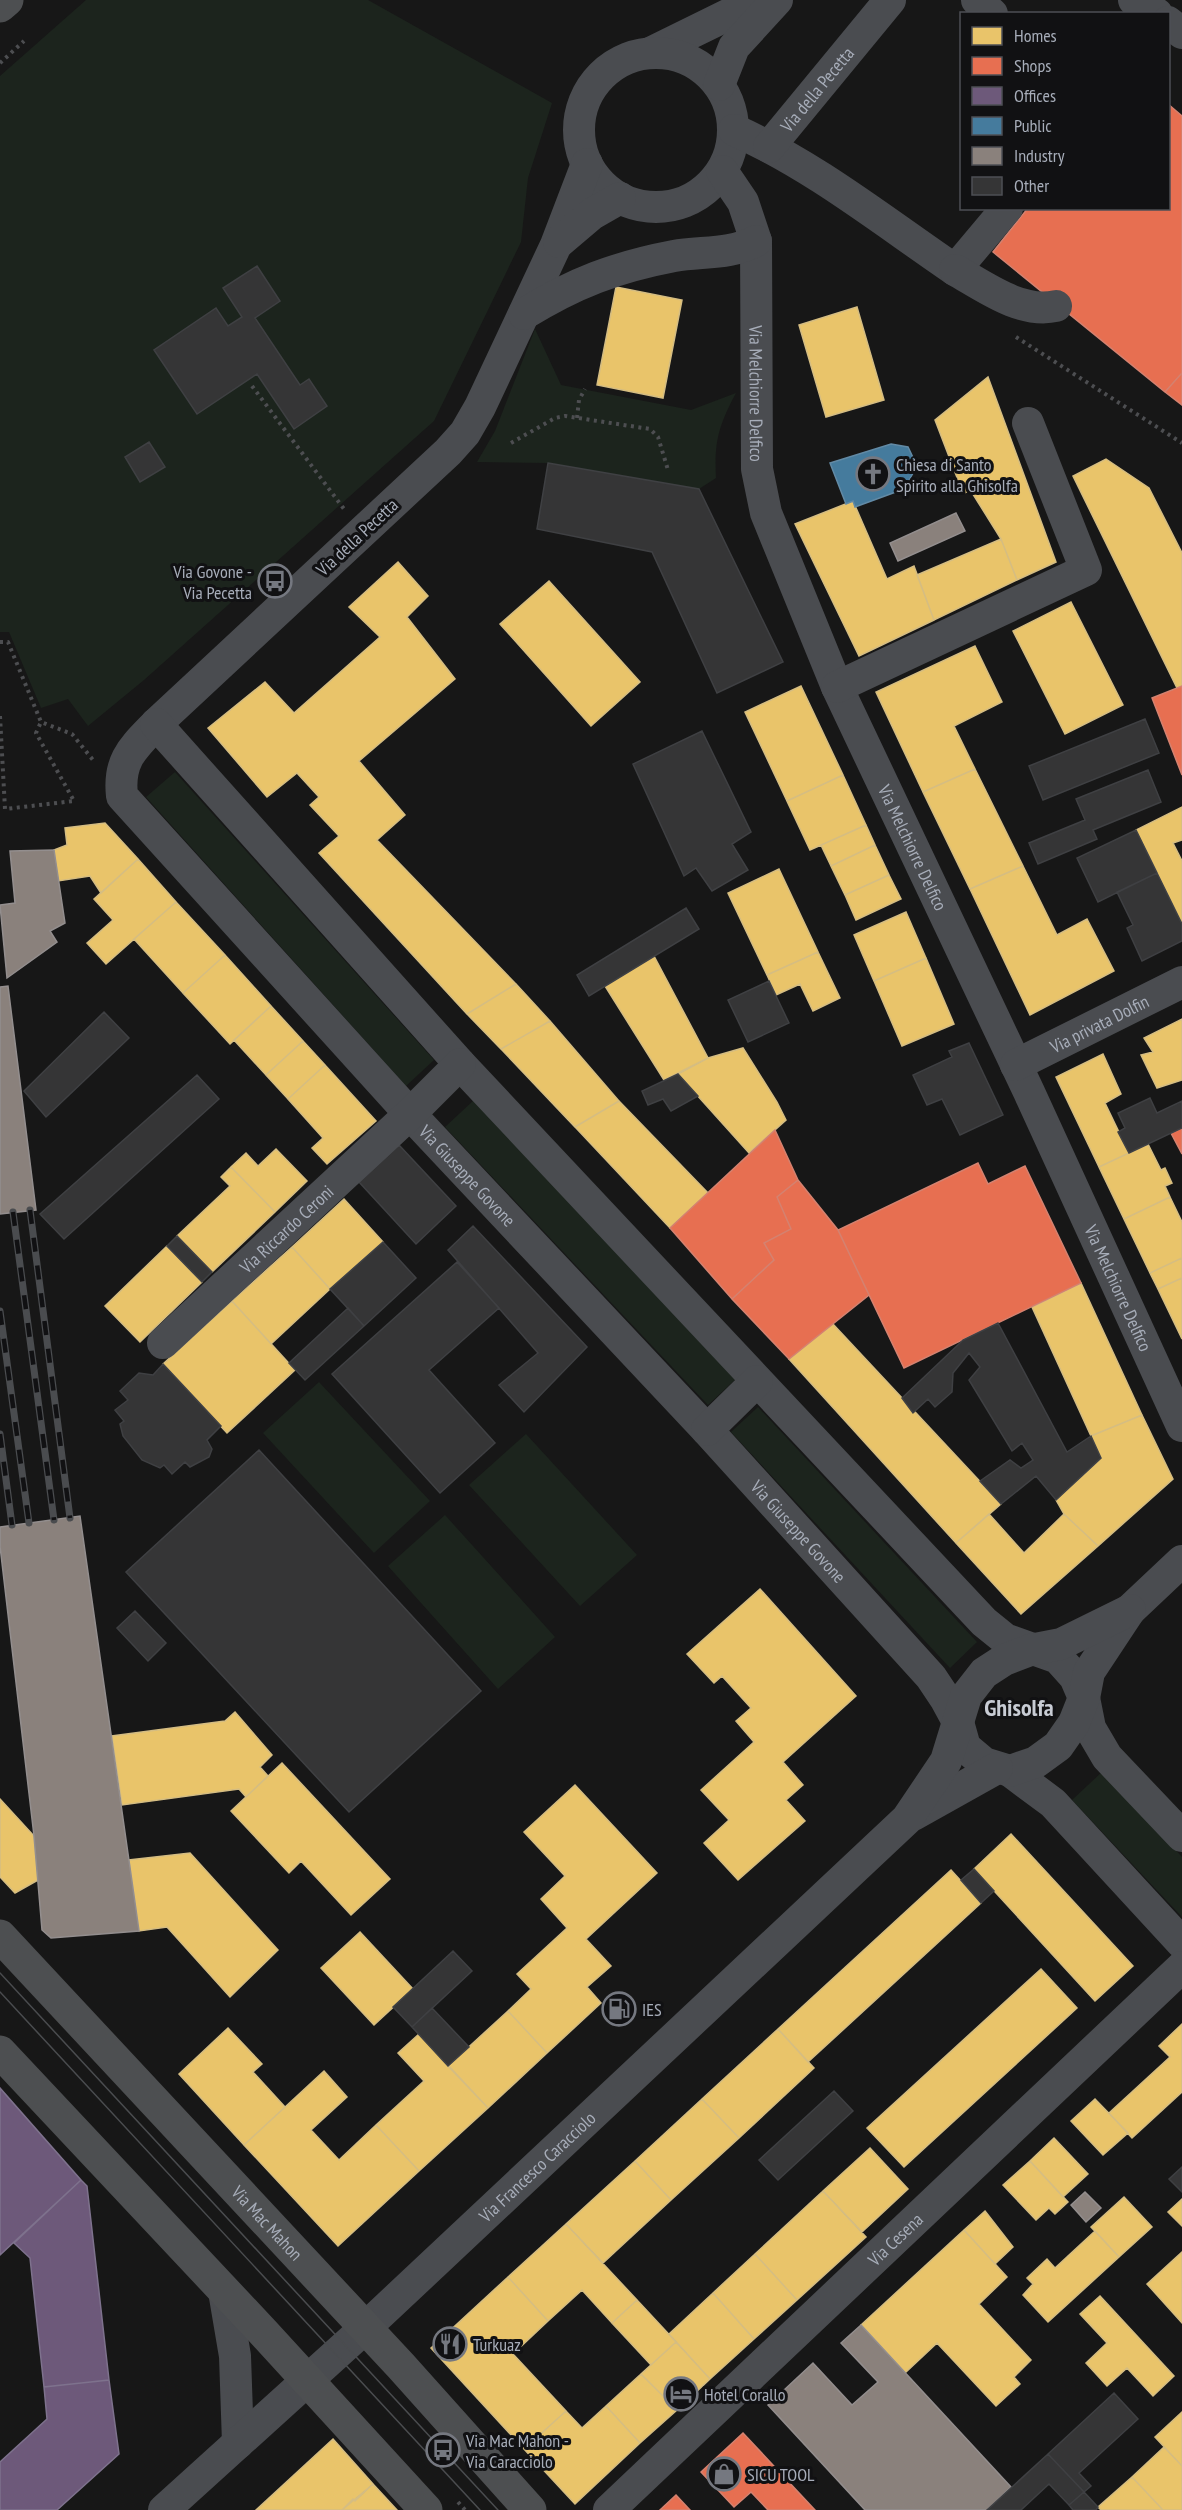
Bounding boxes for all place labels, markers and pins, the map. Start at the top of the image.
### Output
place label: Chiesa di Santo Spirito alla Ghisolfa [896,453,1018,497]
church icon: Chiesa di Santo Spirito alla Ghisolfa [855,456,891,492]
place label: Via Govone - Via Pecetta [172,560,252,604]
bus stop icon: Via Govone - Via Pecetta [257,563,293,599]
fuel station icon: IES [601,1991,637,2027]
place label: IES [642,1998,662,2021]
restaurant icon: Turkuaz [432,2326,468,2362]
place label: Turkuaz [473,2333,521,2356]
hotel icon: Hotel Corallo [663,2376,699,2412]
place label: Hotel Corallo [704,2383,786,2406]
place label: Via Mac Mahon - Via Caracciolo [465,2429,569,2473]
bus stop icon: Via Mac Mahon - Via Caracciolo [425,2432,461,2468]
shop icon: SICU TOOL [706,2456,742,2492]
place label: SICU TOOL [747,2463,815,2486]

